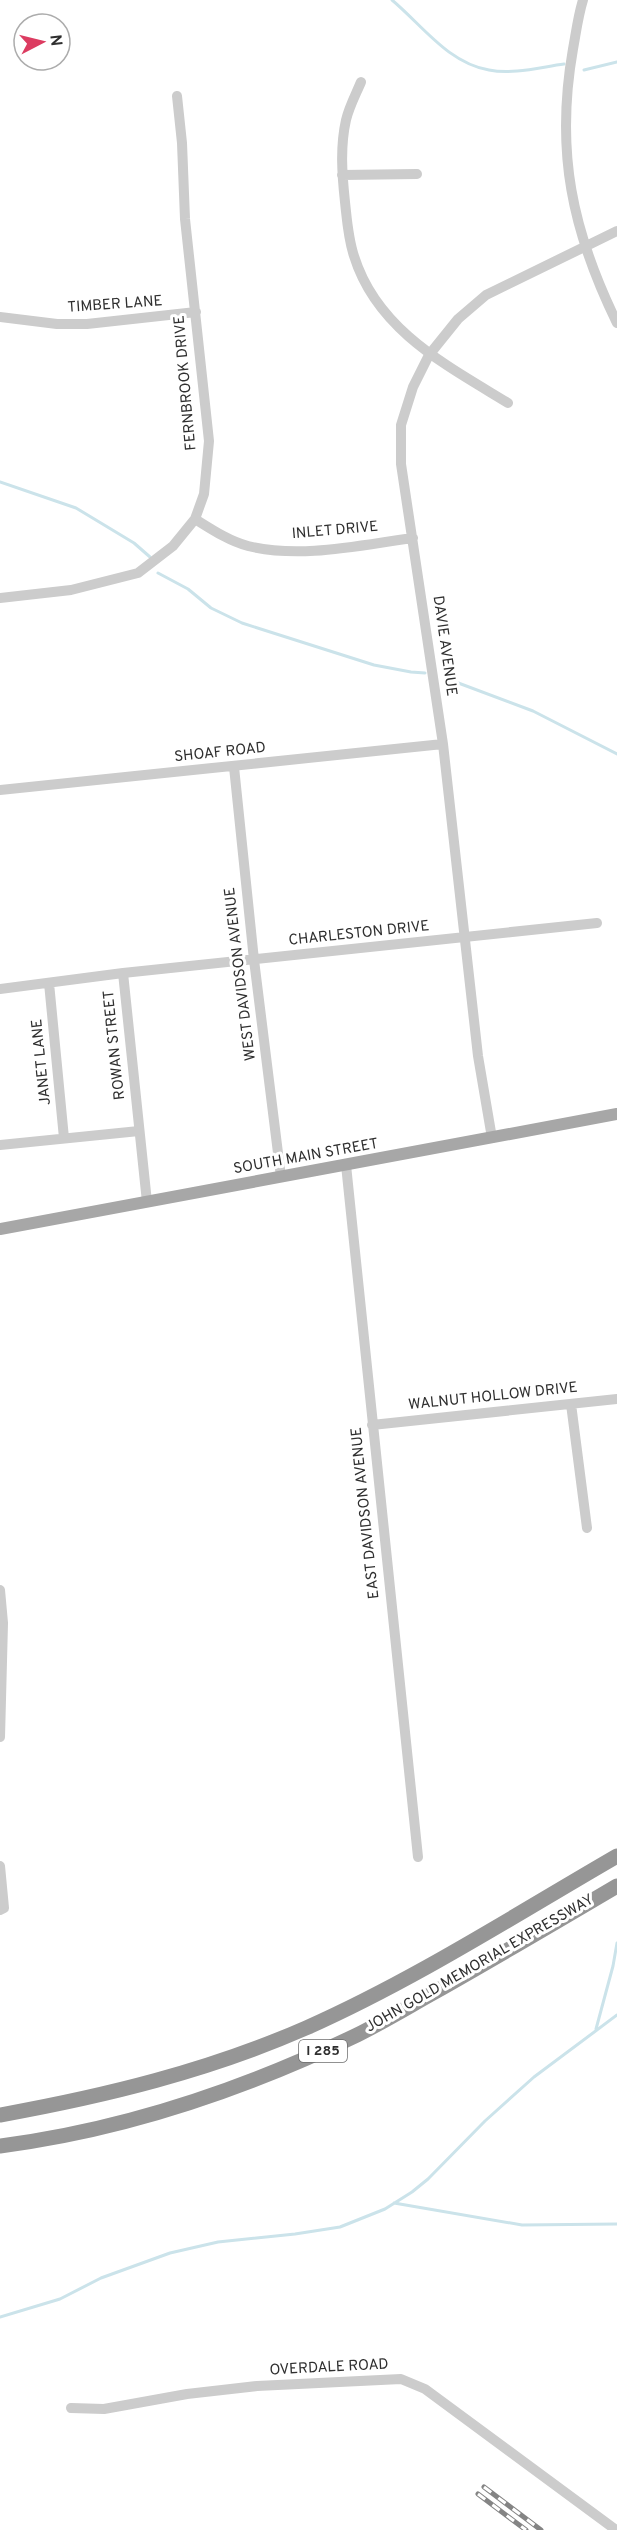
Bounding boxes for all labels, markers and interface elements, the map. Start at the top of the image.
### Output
north arrow [12,12,72,72]
text: N [44,33,66,47]
street label: TIMBER LANE [67,292,163,318]
street label: FERNBROOK DRIVE [171,315,201,451]
street label: INLET DRIVE [291,518,379,544]
street label: DAVIE AVENUE [428,594,460,698]
street label: SHOAF ROAD [173,739,267,767]
street label: WEST DAVIDSON AVENUE [221,886,261,1062]
street label: CHARLESTON DRIVE [288,917,430,951]
street label: ROWAN STREET [100,989,130,1101]
street label: JANET LANE [28,1018,56,1106]
street label: SOUTH MAIN STREET [232,1135,380,1179]
street label: WALNUT HOLLOW DRIVE [407,1379,579,1415]
street label: EAST DAVIDSON AVENUE [348,1426,384,1600]
street label: JOHN GOLD MEMORIAL EXPRESSWAY [363,1890,598,2037]
road number: I 285 [299,2040,347,2062]
street label: OVERDALE ROAD [269,2355,389,2381]

